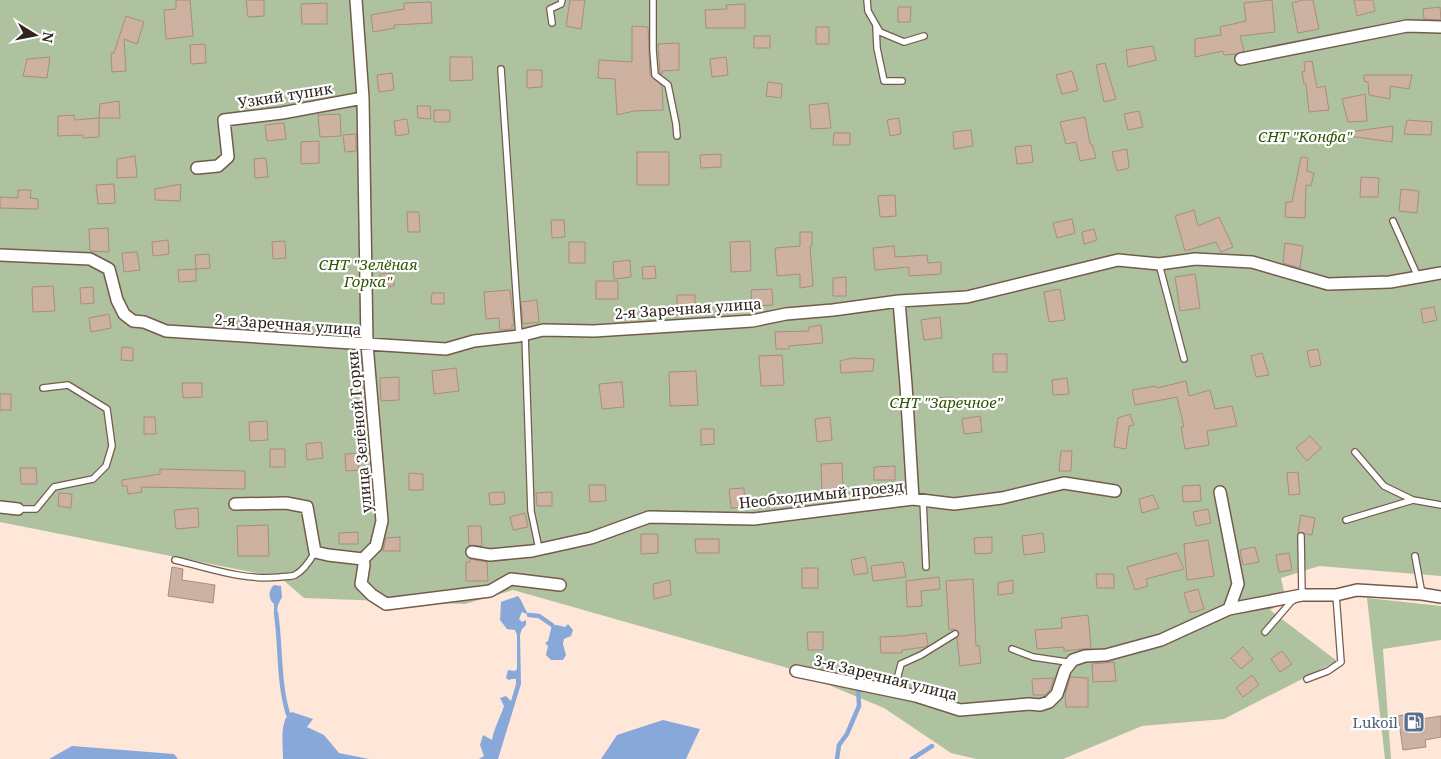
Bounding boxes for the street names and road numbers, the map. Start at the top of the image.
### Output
street label: Узкий тупик [236,78,334,112]
street label: 2-я Заречная улица [614,293,762,323]
street label: 2-я Заречная улица [214,309,362,339]
street label: улица Зелёной Горки [342,350,376,514]
street label: Необходимый проезд [738,475,904,513]
street label: 3-я Заречная улица [812,649,960,705]

